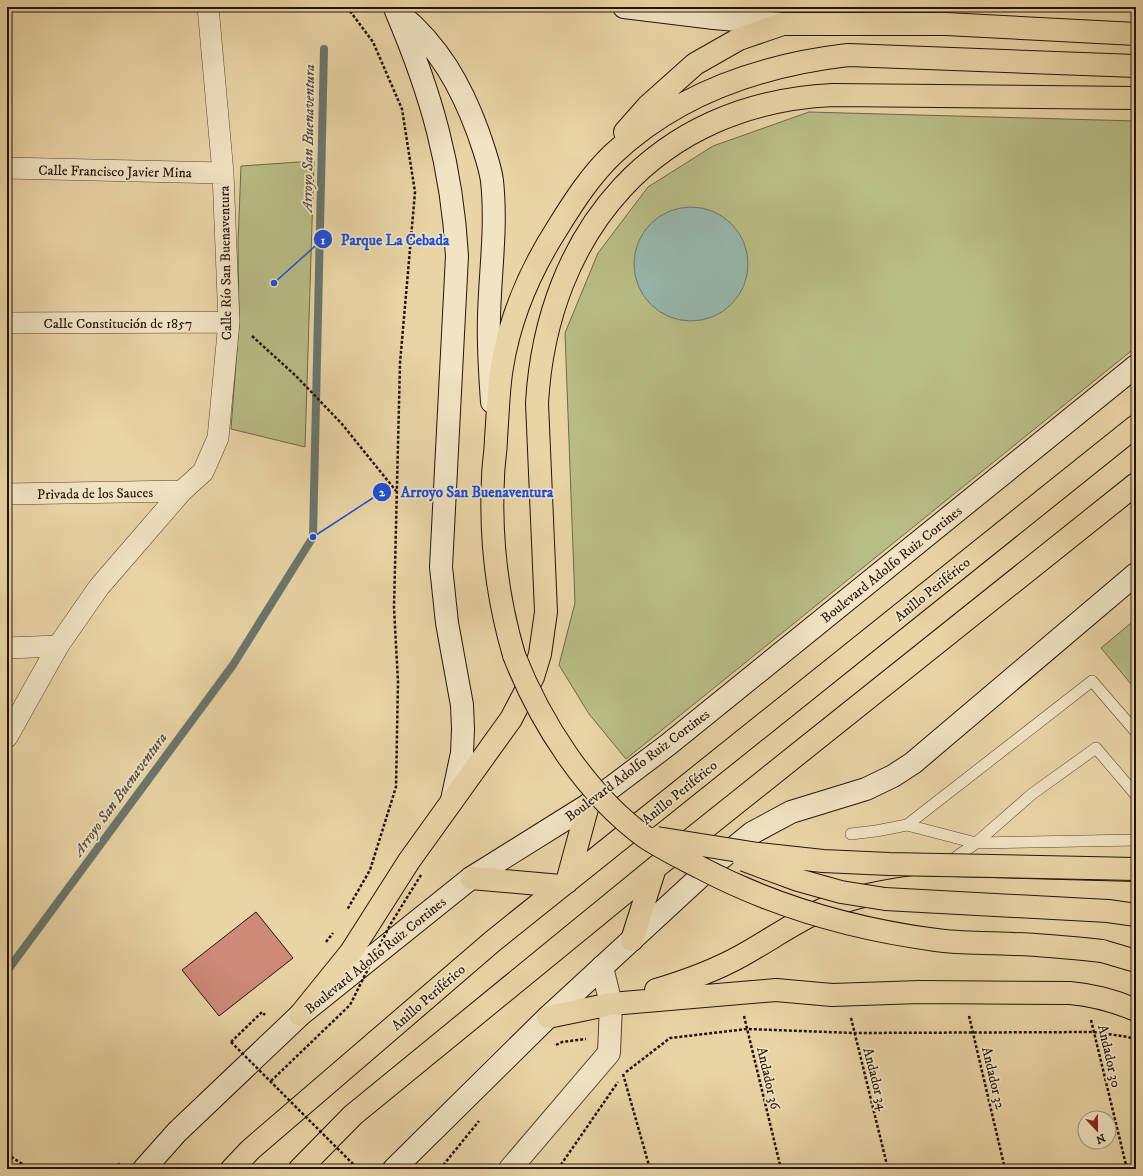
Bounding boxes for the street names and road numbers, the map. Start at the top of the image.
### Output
street label: Calle Francisco Javier Mina [38,162,192,182]
street label: Calle Río San Buenaventura [216,185,236,341]
street label: Calle Constitución de 1857 [44,315,192,333]
street label: Privada de los Sauces [37,484,153,504]
street label: Boulevard Adolfo Ruiz Cortines [817,502,966,627]
street label: Anillo Periférico [891,554,974,626]
street label: Boulevard Adolfo Ruiz Cortines [562,705,714,826]
street label: Anillo Periférico [638,757,721,829]
street label: Boulevard Adolfo Ruiz Cortines [301,893,450,1018]
street label: Anillo Periférico [388,961,470,1035]
street label: Andador 30 [1093,1023,1125,1089]
street label: Andador 36 [752,1045,784,1112]
street label: Andador 32 [977,1045,1009,1111]
street label: Andador 34 [859,1046,892,1114]

